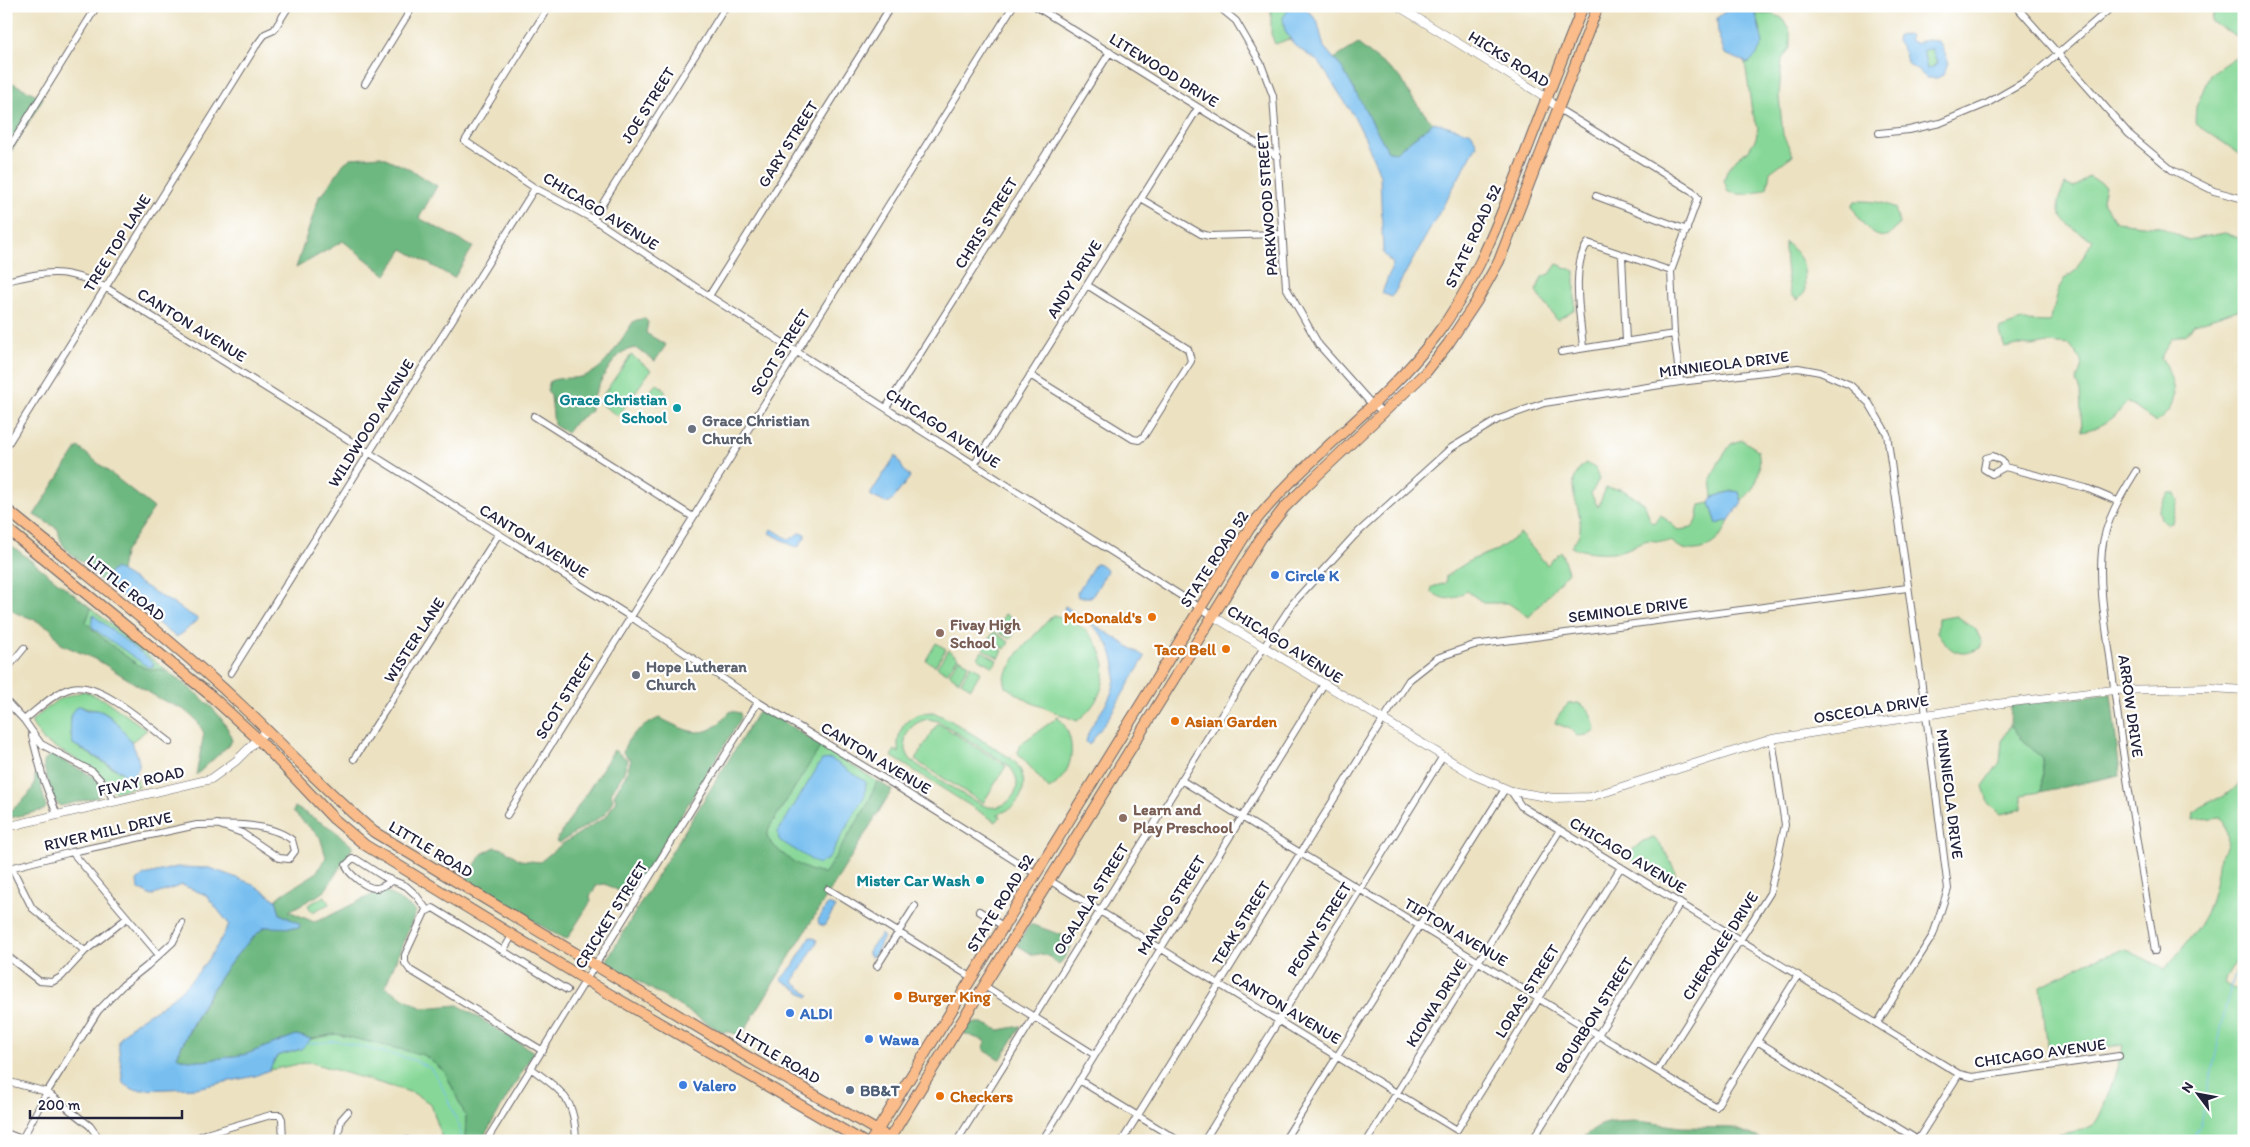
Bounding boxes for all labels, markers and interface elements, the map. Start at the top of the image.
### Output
street label: HICKS ROAD [1465,26,1553,92]
street label: LITEWOOD DRIVE [1106,29,1222,111]
street label: JOE STREET [617,63,679,147]
street label: GARY STREET [754,97,822,191]
street label: PARKWOOD STREET [1252,131,1282,277]
street label: CHICAGO AVENUE [540,168,663,254]
street label: CHRIS STREET [950,174,1022,272]
street label: STATE ROAD 52 [1441,181,1505,291]
street label: TREE TOP LANE [79,191,155,295]
street label: ANDY DRIVE [1042,236,1106,322]
street label: CANTON AVENUE [134,284,250,366]
street label: SCOT STREET [746,305,814,399]
street label: MINNIEOLA DRIVE [1658,347,1790,381]
street label: WILDWOOD AVENUE [324,355,418,491]
street label: CHICAGO AVENUE [882,384,1004,472]
place label: Grace Christian School [559,390,668,427]
marker: Grace Christian School [671,402,683,414]
place label: Grace Christian Church [702,411,811,448]
marker: Grace Christian Church [686,423,698,435]
street label: CANTON AVENUE [476,500,592,582]
street label: STATE ROAD 52 [1176,506,1253,611]
street label: LITTLE ROAD [83,551,169,625]
place label: Circle K [1285,566,1340,585]
marker: Circle K [1269,569,1281,581]
street label: SEMINOLE DRIVE [1567,593,1689,627]
street label: WISTER LANE [379,594,449,686]
street label: CHICAGO AVENUE [1224,601,1347,687]
place label: McDonald's [1064,608,1142,627]
marker: McDonald's [1146,611,1158,623]
place label: Fivay High School [950,615,1021,652]
marker: Fivay High School [934,627,946,639]
place label: Taco Bell [1153,640,1216,659]
marker: Taco Bell [1220,643,1232,655]
street label: SCOT STREET [531,649,599,743]
street label: ARROW DRIVE [2114,653,2148,759]
place label: Hope Lutheran Church [646,657,747,694]
marker: Hope Lutheran Church [630,669,642,681]
street label: OSCEOLA DRIVE [1812,691,1930,727]
place label: Asian Garden [1184,712,1278,731]
marker: Asian Garden [1169,715,1181,727]
street label: CANTON AVENUE [818,718,935,798]
street label: MINNIEOLA DRIVE [1933,728,1967,860]
street label: FIVAY ROAD [96,762,186,800]
place label: Learn and Play Preschool [1133,800,1233,838]
street label: RIVER MILL DRIVE [42,807,174,855]
marker: Learn and Play Preschool [1117,812,1129,824]
street label: CHICAGO AVENUE [1566,813,1690,897]
street label: LITTLE ROAD [385,816,477,882]
street label: OGALALA STREET [1049,840,1133,958]
street label: STATE ROAD 52 [962,850,1038,955]
street label: MANGO STREET [1133,851,1209,959]
street label: CRICKET STREET [570,858,652,972]
place label: Mister Car Wash [856,871,970,890]
marker: Mister Car Wash [974,874,986,886]
street label: TEAK STREET [1207,877,1275,969]
street label: PEONY STREET [1282,878,1356,980]
street label: CHEROKEE DRIVE [1678,888,1762,1004]
street label: TIPTON AVENUE [1401,894,1511,971]
street label: LORAS STREET [1491,941,1563,1041]
street label: BOURBON STREET [1551,953,1637,1077]
street label: KIOWA DRIVE [1401,956,1471,1050]
street label: CANTON AVENUE [1228,968,1345,1048]
place label: Burger King [908,987,992,1007]
marker: Burger King [892,990,904,1002]
place label: ALDI [799,1004,833,1023]
marker: ALDI [784,1007,796,1019]
street label: LITTLE ROAD [732,1024,824,1088]
place label: Wawa [879,1030,919,1049]
marker: Wawa [863,1033,875,1045]
street label: CHICAGO AVENUE [1973,1034,2107,1072]
north arrow [2172,1070,2222,1120]
place label: Valero [693,1076,736,1095]
marker: Valero [677,1079,689,1091]
text: N [2178,1079,2197,1096]
place label: BB&T [860,1081,901,1100]
marker: BB&T [844,1084,856,1096]
scale bar [30,1087,182,1119]
place label: Checkers [950,1087,1013,1106]
marker: Checkers [934,1090,946,1102]
text: 200 m [38,1096,81,1114]

